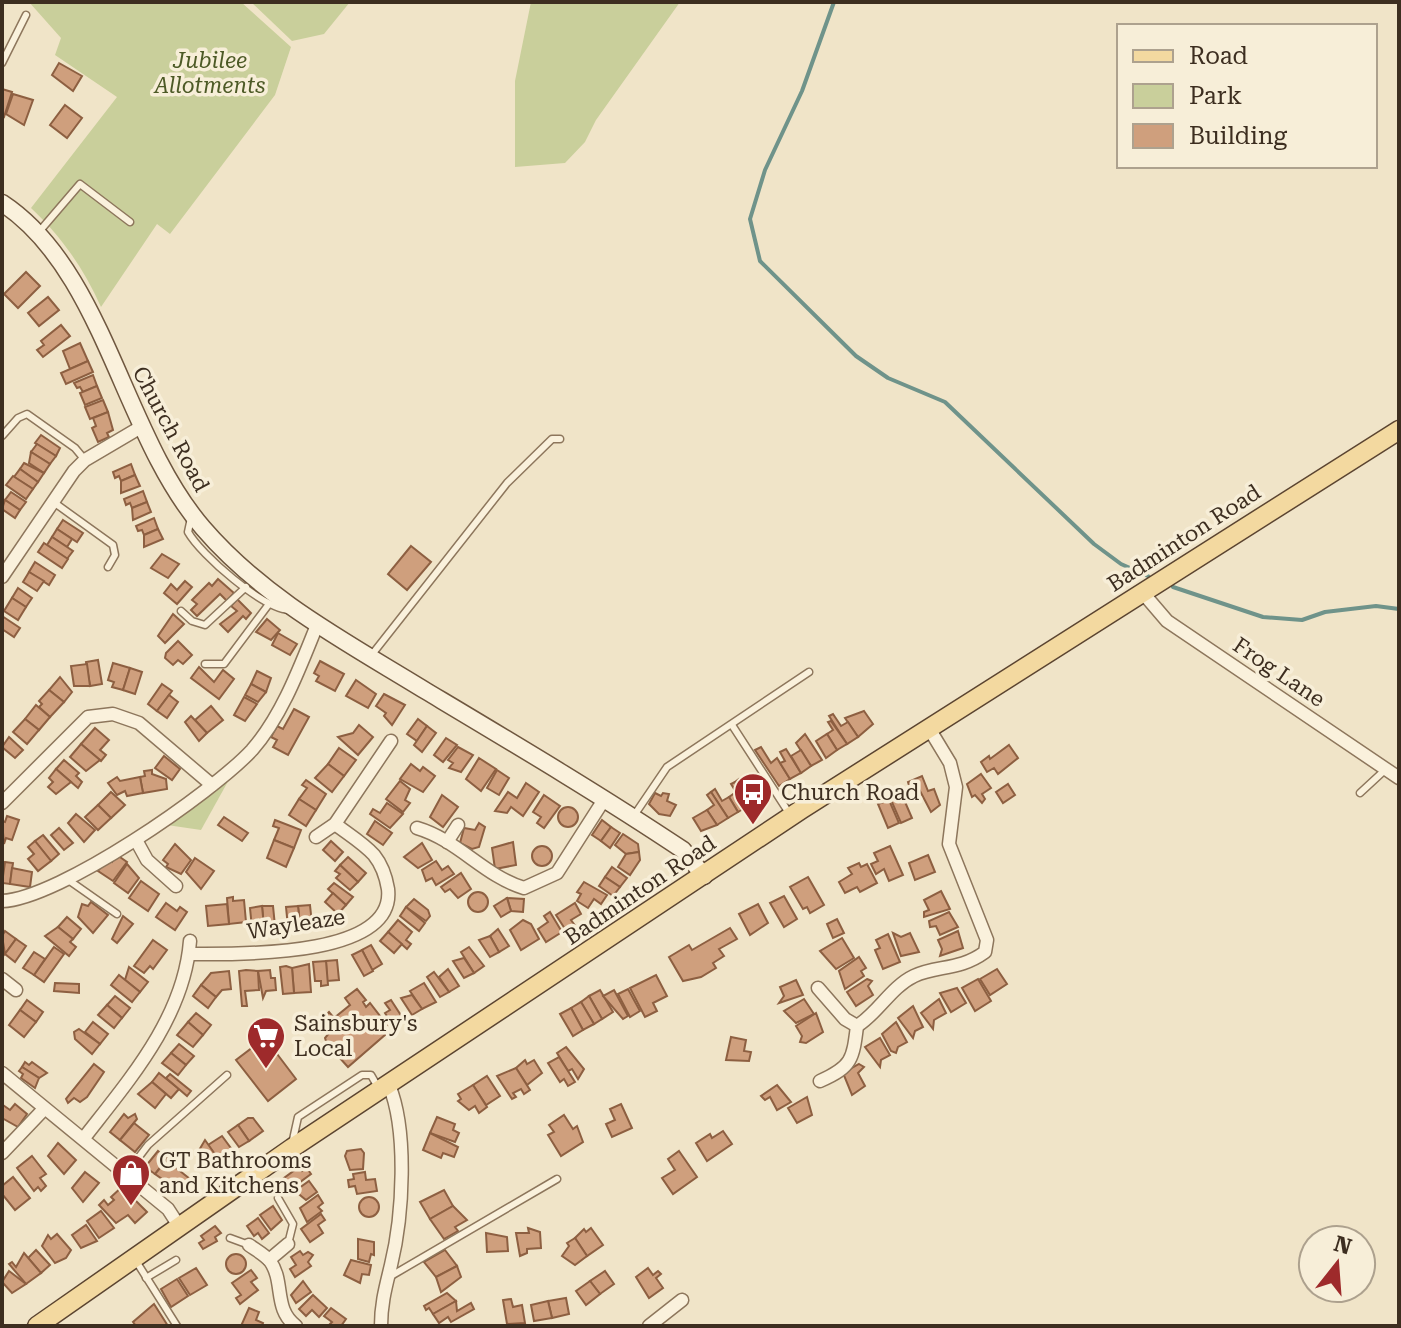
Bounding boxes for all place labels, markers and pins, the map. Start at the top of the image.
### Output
bus stop icon: Church Road [732,771,774,826]
place label: Church Road [781,780,919,805]
place label: Sainsbury's Local [294,1011,417,1061]
supermarket icon: Sainsbury's Local [245,1015,287,1070]
place label: GT Bathrooms and Kitchens [159,1148,311,1198]
shop icon: GT Bathrooms and Kitchens [110,1152,152,1207]

